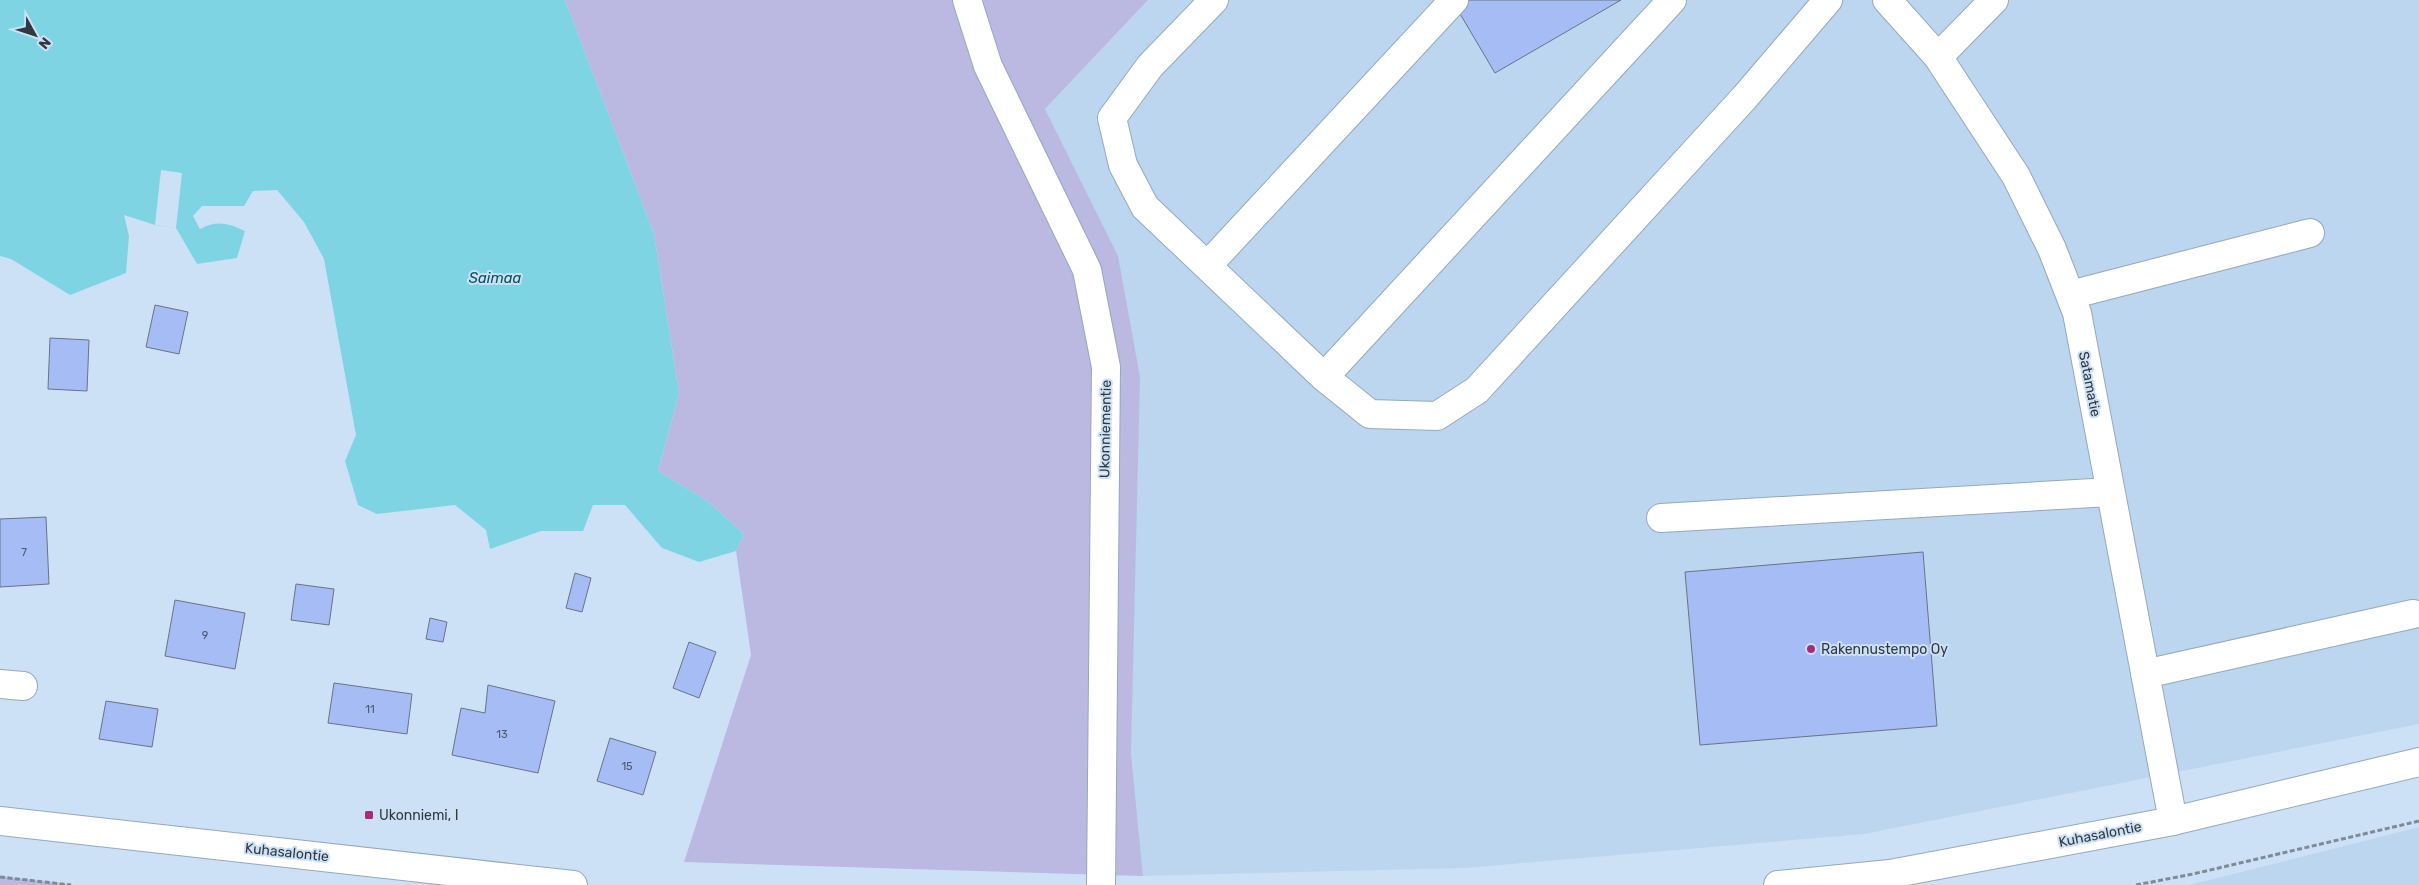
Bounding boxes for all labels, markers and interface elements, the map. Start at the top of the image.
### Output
north arrow [10,10,60,60]
text: N [35,34,54,52]
water label: Saimaa [469,269,522,287]
street label: Satamatie [2075,350,2104,418]
street label: Ukonniementie [1096,380,1115,478]
house number: 7 [21,546,27,559]
house number: 9 [202,629,208,642]
place label: Rakennustempo Oy [1821,641,1948,658]
marker: Rakennustempo Oy [1805,643,1817,655]
house number: 11 [365,703,375,716]
house number: 13 [496,728,508,741]
house number: 15 [621,760,633,773]
place label: Ukonniemi, I [379,807,459,824]
marker: Ukonniemi, I [363,809,375,821]
street label: Kuhasalontie [2057,818,2143,851]
street label: Kuhasalontie [244,840,330,865]

